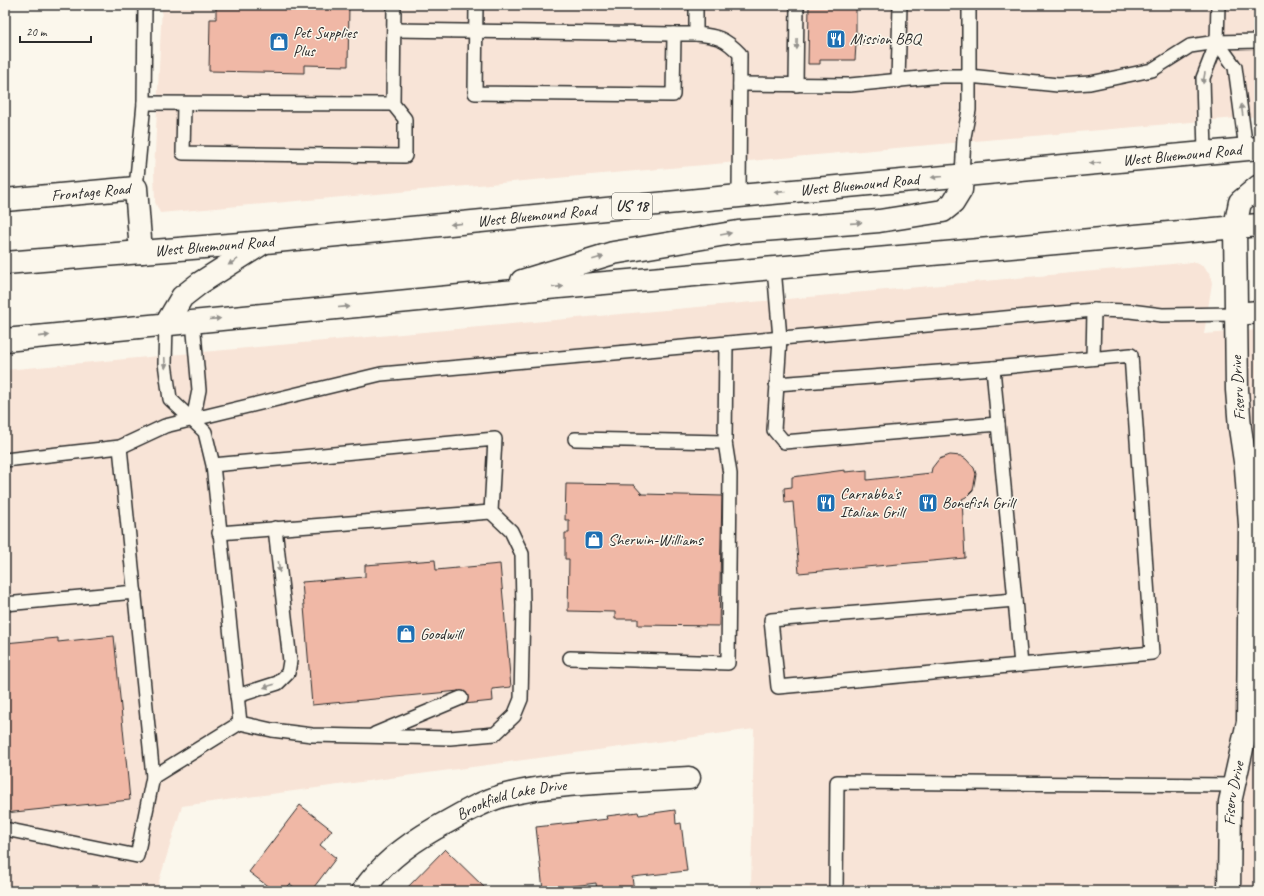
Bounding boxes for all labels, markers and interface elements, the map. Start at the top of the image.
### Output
scale bar [20,18,91,44]
place label: Pet Supplies Plus [293,23,358,61]
text: 20 m [26,24,48,40]
restaurant icon: Mission BBQ [825,28,847,50]
place label: Mission BBQ [850,29,923,49]
shop icon: Pet Supplies Plus [268,31,290,53]
one-way arrow [793,38,800,50]
one-way arrow [1201,72,1207,85]
one-way arrow [1239,104,1245,117]
street label: West Bluemound Road [1122,139,1245,171]
one-way arrow [1089,159,1101,166]
street label: West Bluemound Road [799,169,922,200]
one-way arrow [931,174,943,180]
street label: Frontage Road [50,178,134,206]
one-way arrow [774,188,786,195]
road number: US 18 [612,193,652,219]
street label: West Bluemound Road [477,200,600,231]
one-way arrow [850,219,862,226]
one-way arrow [450,220,462,227]
street label: West Bluemound Road [154,231,277,261]
one-way arrow [720,231,732,237]
one-way arrow [593,254,605,260]
one-way arrow [227,259,239,266]
one-way arrow [551,284,564,291]
one-way arrow [338,303,350,310]
one-way arrow [209,316,221,322]
one-way arrow [38,332,50,339]
street label: Fiserv Drive [1226,353,1250,421]
one-way arrow [162,357,169,369]
place label: Carrabba's Italian Grill [840,484,908,522]
restaurant icon: Carrabba's Italian Grill [815,492,837,514]
restaurant icon: Bonefish Grill [917,492,939,514]
place label: Bonefish Grill [942,493,1018,513]
shop icon: Sherwin-Williams [583,529,605,551]
place label: Sherwin-Williams [608,530,704,550]
one-way arrow [276,561,283,573]
shop icon: Goodwill [395,623,417,645]
place label: Goodwill [420,624,465,644]
one-way arrow [263,683,275,689]
street label: Fiserv Drive [1220,758,1249,825]
street label: Brookfield Lake Drive [453,775,569,825]

